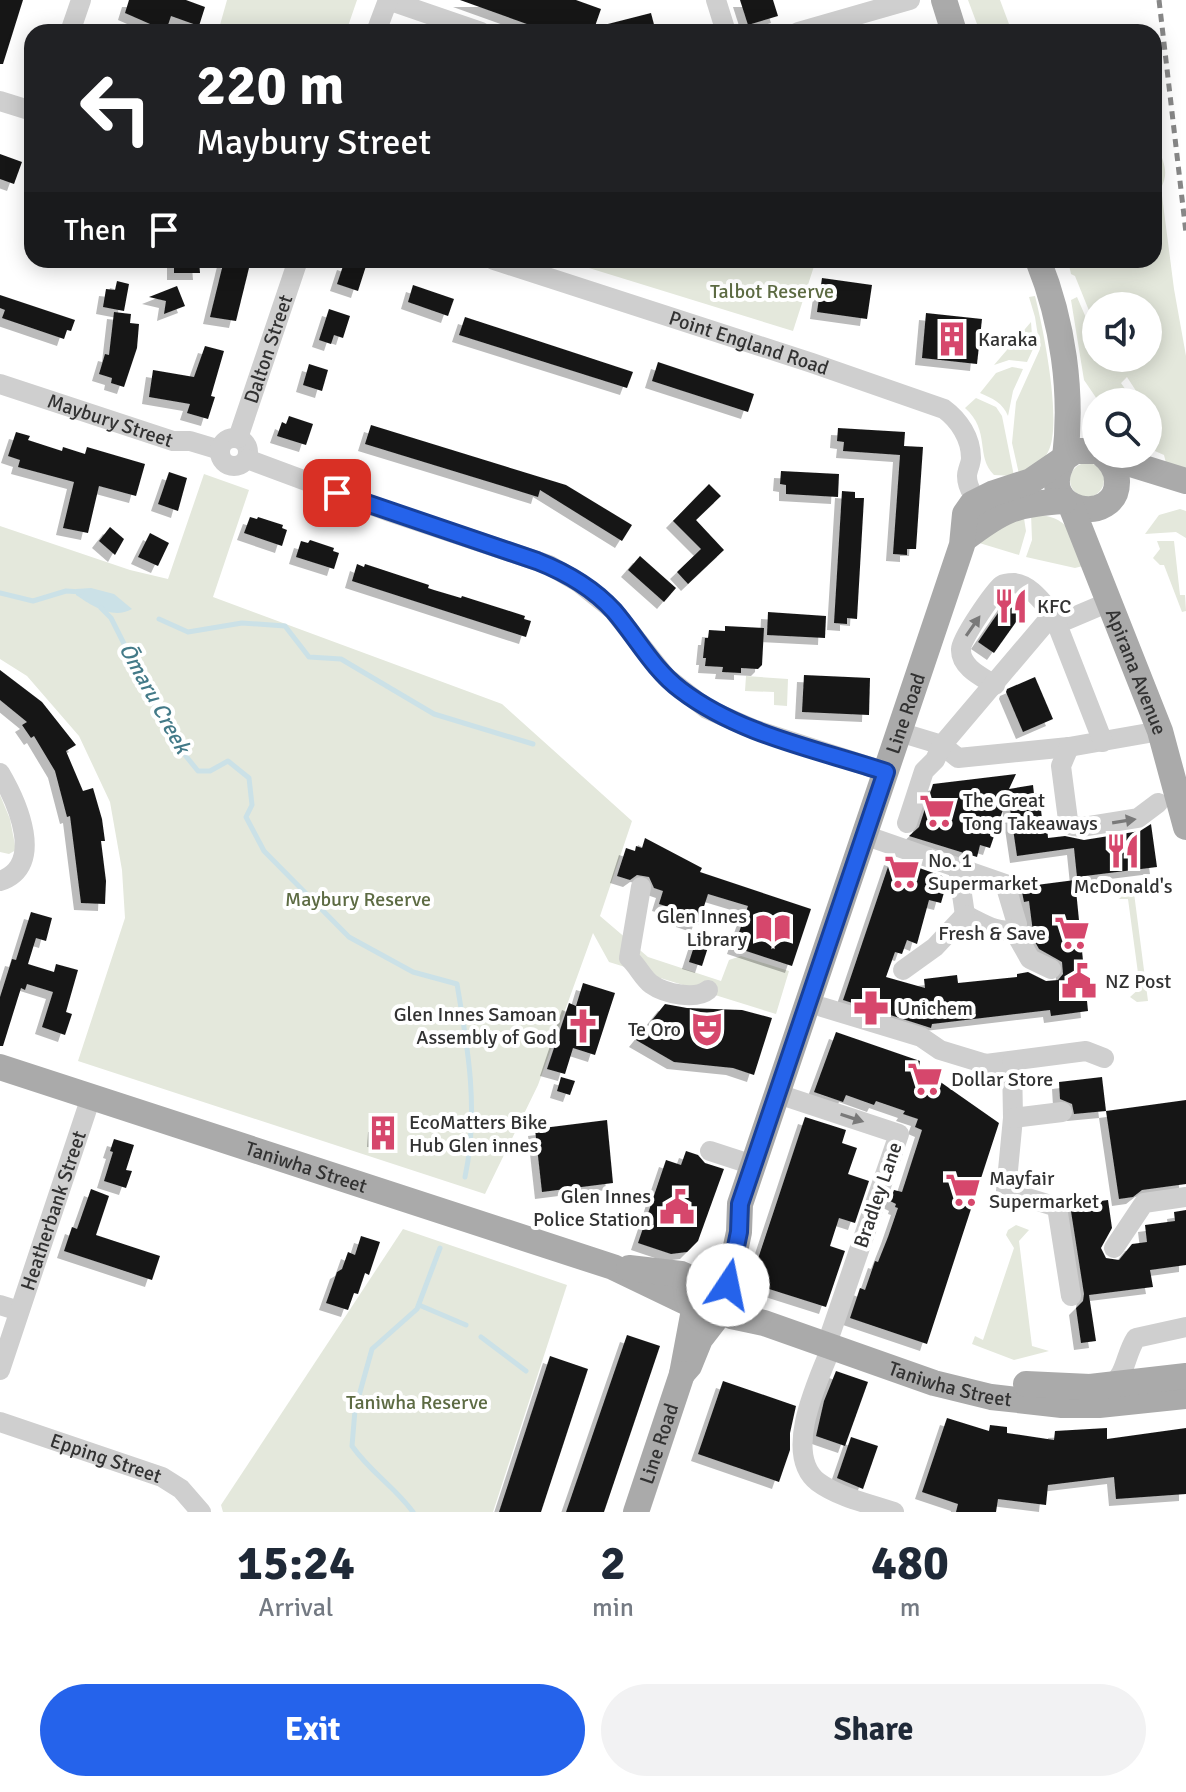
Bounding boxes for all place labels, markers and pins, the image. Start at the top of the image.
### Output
building icon: Karaka [933,320,971,358]
place label: Karaka [978,327,1038,352]
pin [303,459,371,527]
restaurant icon: KFC [992,587,1030,625]
place label: KFC [1037,594,1071,619]
place label: The Great Tong Takeaways [963,788,1098,836]
supermarket icon: The Great Tong Takeaways [918,792,956,830]
restaurant icon: McDonald's [1104,832,1142,870]
place label: No. 1 Supermarket [928,848,1038,896]
supermarket icon: No. 1 Supermarket [883,853,921,891]
place label: McDonald's [1073,874,1173,899]
place label: Glen Innes Library [657,904,748,952]
library icon: Glen Innes Library [754,909,792,947]
supermarket icon: Fresh & Save [1053,914,1091,952]
place label: Fresh & Save [938,921,1046,946]
public building icon: NZ Post [1060,962,1098,1000]
place label: NZ Post [1105,969,1171,994]
pharmacy icon: Unichem [852,989,890,1027]
place label: Unichem [897,996,973,1021]
place label: Glen Innes Samoan Assembly of God [394,1002,557,1050]
church icon: Glen Innes Samoan Assembly of God [564,1007,602,1045]
theatre icon: Te Oro [688,1010,726,1048]
place label: Te Oro [628,1017,681,1042]
supermarket icon: Dollar Store [906,1060,944,1098]
place label: Dollar Store [951,1067,1053,1092]
place label: EcoMatters Bike Hub Glen innes [409,1110,547,1158]
building icon: EcoMatters Bike Hub Glen innes [364,1114,402,1152]
place label: Mayfair Supermarket [989,1166,1099,1214]
supermarket icon: Mayfair Supermarket [944,1171,982,1209]
place label: Glen Innes Police Station [533,1184,651,1232]
public building icon: Glen Innes Police Station [658,1188,696,1226]

